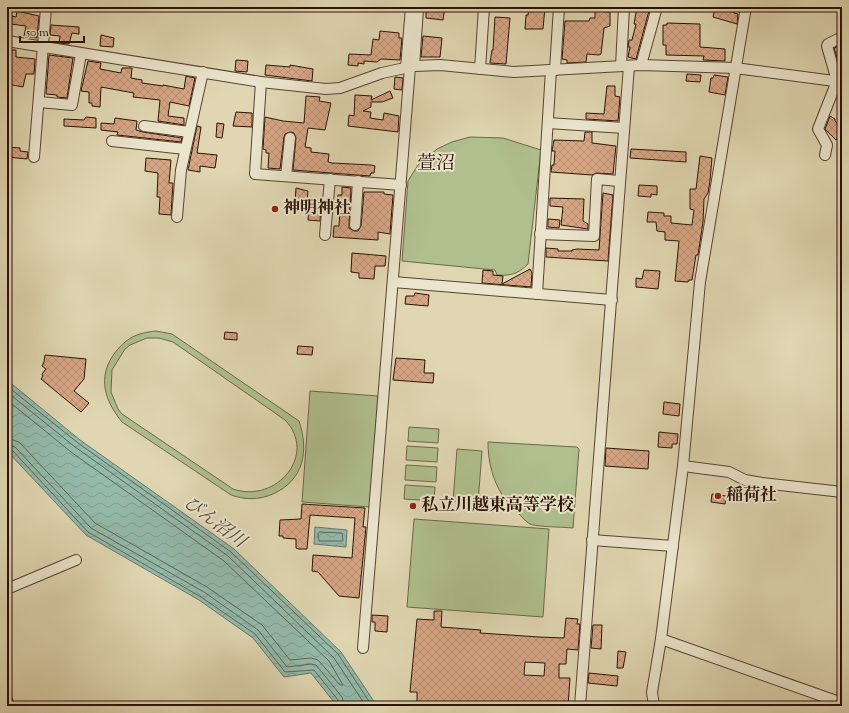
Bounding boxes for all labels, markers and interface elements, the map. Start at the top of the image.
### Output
scale bar [20,18,84,44]
text: 50 m [25,24,49,42]
district label: 萱沼 [417,151,455,178]
place label: 神明神社 [283,197,351,221]
marker: 神明神社 [270,204,280,214]
place label: 稲荷社 [726,484,777,508]
water label: びん沼川 [177,491,252,556]
marker: 稲荷社 [713,491,723,501]
place label: 私立川越東高等学校 [421,494,574,518]
marker: 私立川越東高等学校 [408,501,418,511]

